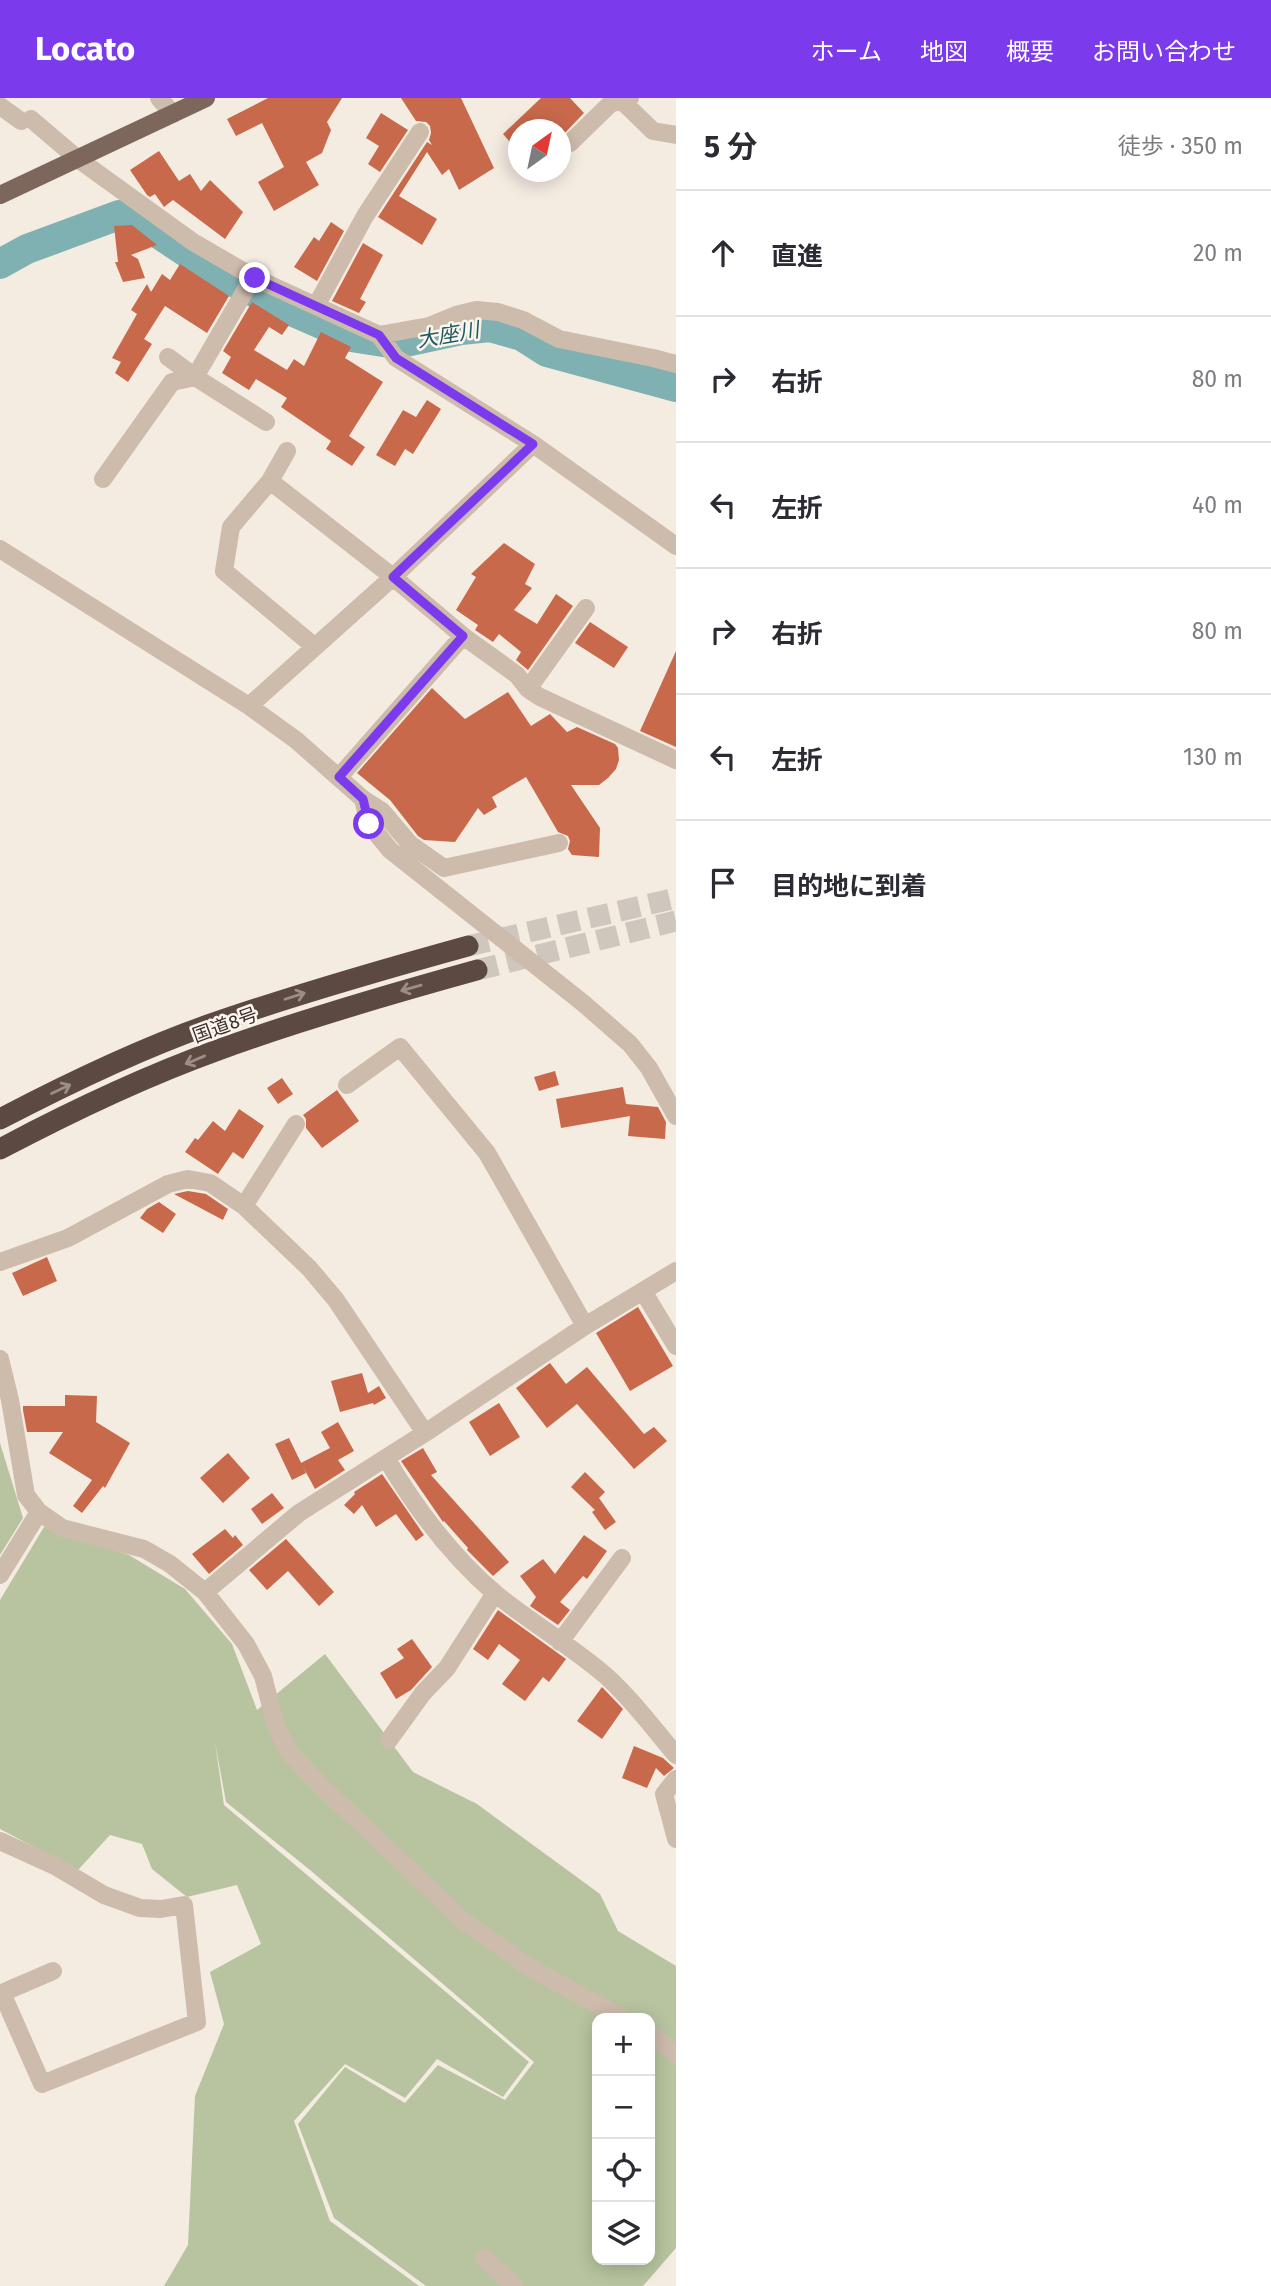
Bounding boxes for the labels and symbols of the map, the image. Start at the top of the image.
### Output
north arrow [508,119,571,182]
route end [239,262,270,293]
water label: 大座川 [415,316,483,353]
route start [353,808,384,839]
one-way arrow [400,983,422,996]
one-way arrow [284,989,306,1001]
street label: 国道8号 [189,1003,261,1047]
one-way arrow [185,1054,206,1067]
one-way arrow [50,1081,71,1095]

